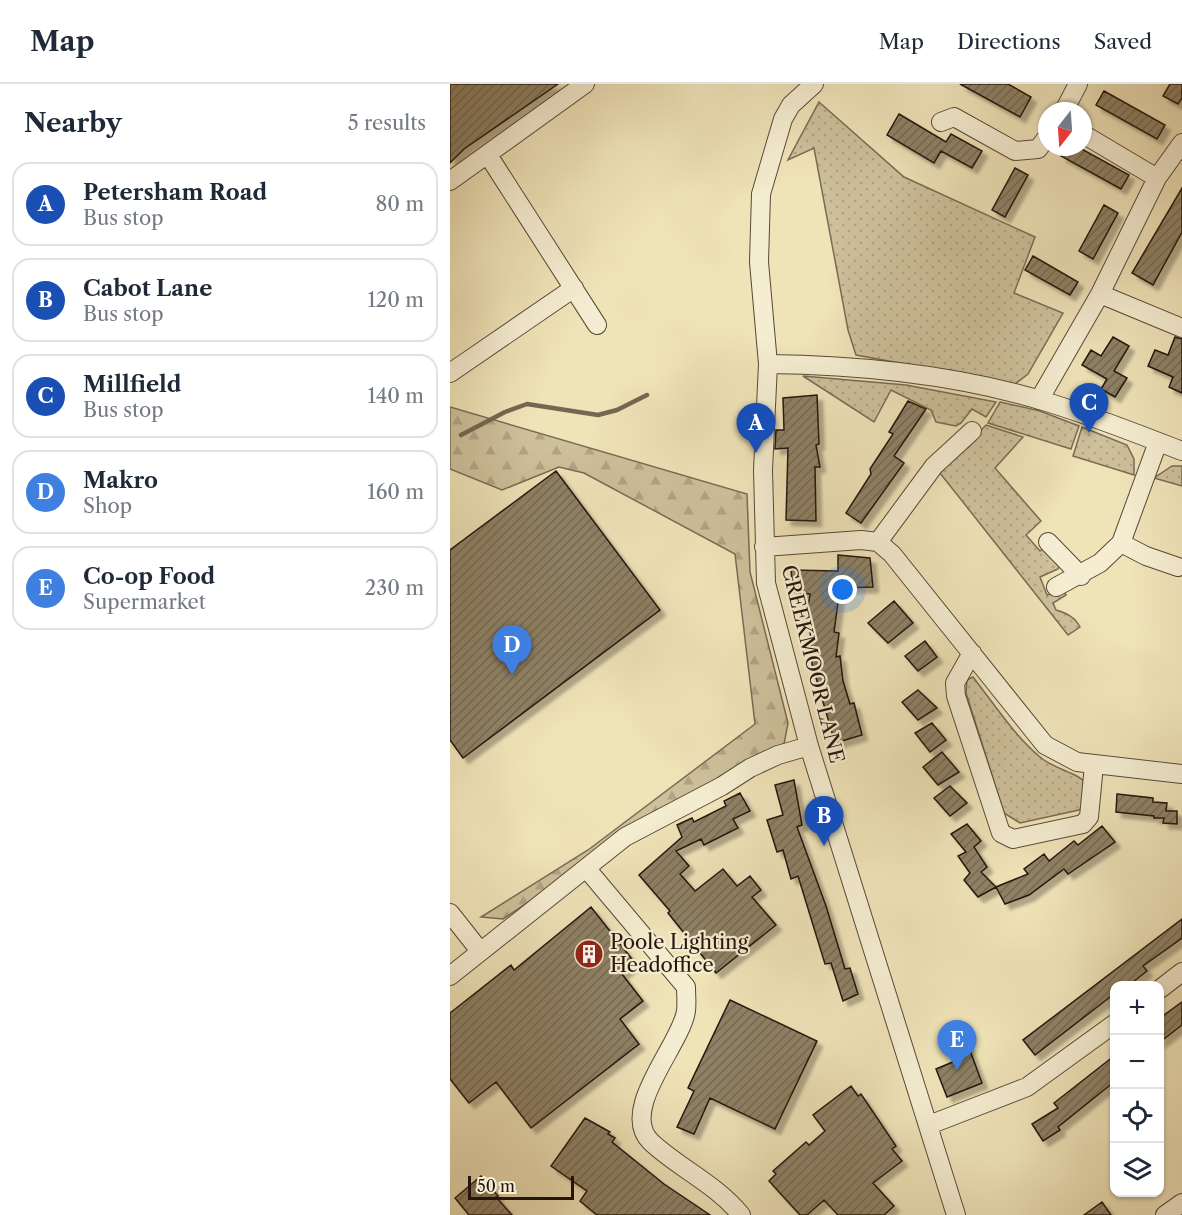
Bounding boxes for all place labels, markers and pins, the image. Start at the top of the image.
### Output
pin: C [1070,384,1108,433]
pin: A [736,404,776,453]
pin: D [492,626,532,675]
pin: B [804,796,844,846]
place label: Poole Lighting Headoffice [610,930,749,977]
building icon: Poole Lighting Headoffice [573,938,605,970]
pin: E [938,1020,976,1070]

